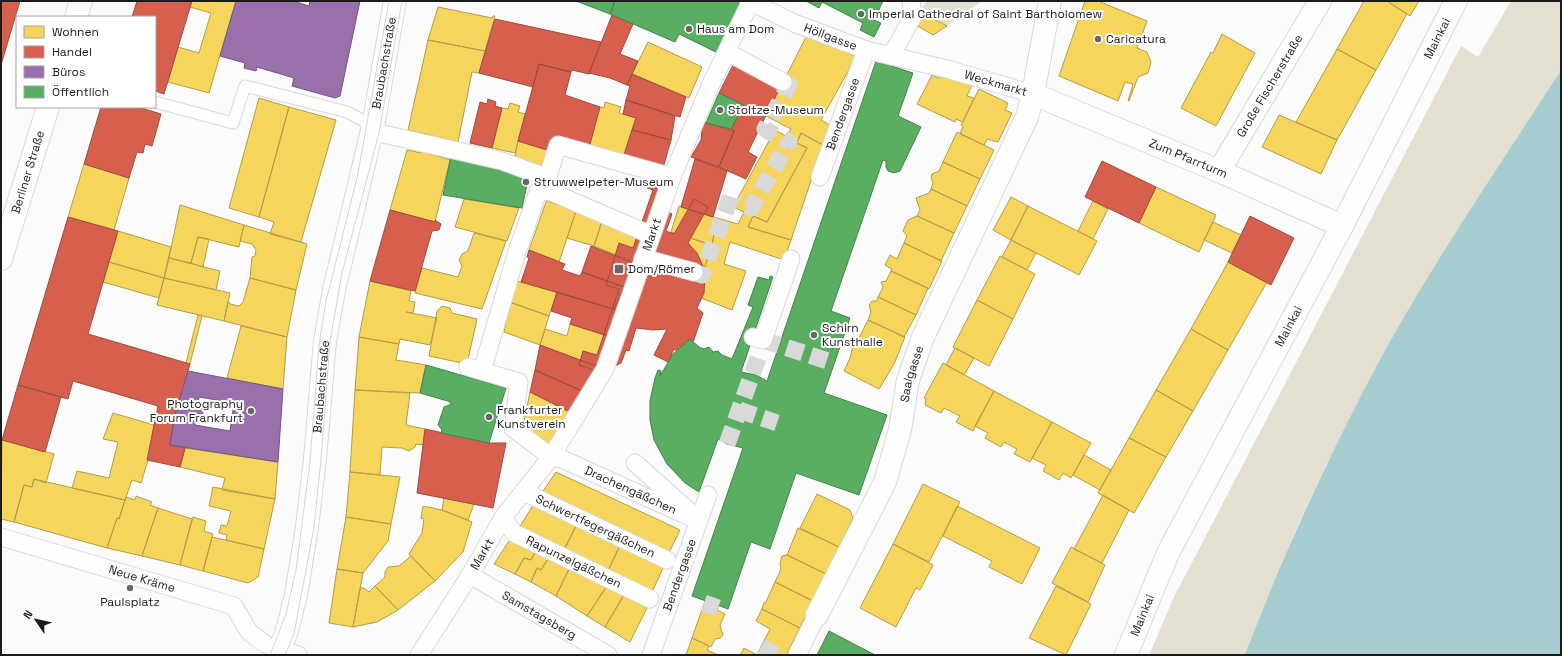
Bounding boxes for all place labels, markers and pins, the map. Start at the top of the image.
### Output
place label: Imperial Cathedral of Saint Bartholomew [869,6,1102,22]
marker: Imperial Cathedral of Saint Bartholomew [856,9,866,19]
place label: Haus am Dom [697,21,774,37]
marker: Haus am Dom [684,24,694,34]
place label: Caricatura [1106,31,1166,47]
marker: Caricatura [1093,34,1103,44]
place label: Stoltze-Museum [728,102,824,118]
marker: Stoltze-Museum [715,105,725,115]
place label: Struwwelpeter-Museum [534,174,673,190]
marker: Struwwelpeter-Museum [521,177,531,187]
place label: Dom/Römer [628,261,696,277]
marker: Dom/Römer [613,263,625,275]
place label: Schirn Kunsthalle [822,320,883,350]
marker: Schirn Kunsthalle [809,330,819,340]
place label: Photography Forum Frankfurt [150,396,243,426]
place label: Frankfurter Kunstverein [497,402,566,432]
marker: Photography Forum Frankfurt [246,406,256,416]
marker: Frankfurter Kunstverein [484,412,494,422]
marker: Paulsplatz [125,583,135,593]
place label: Paulsplatz [100,594,160,610]

